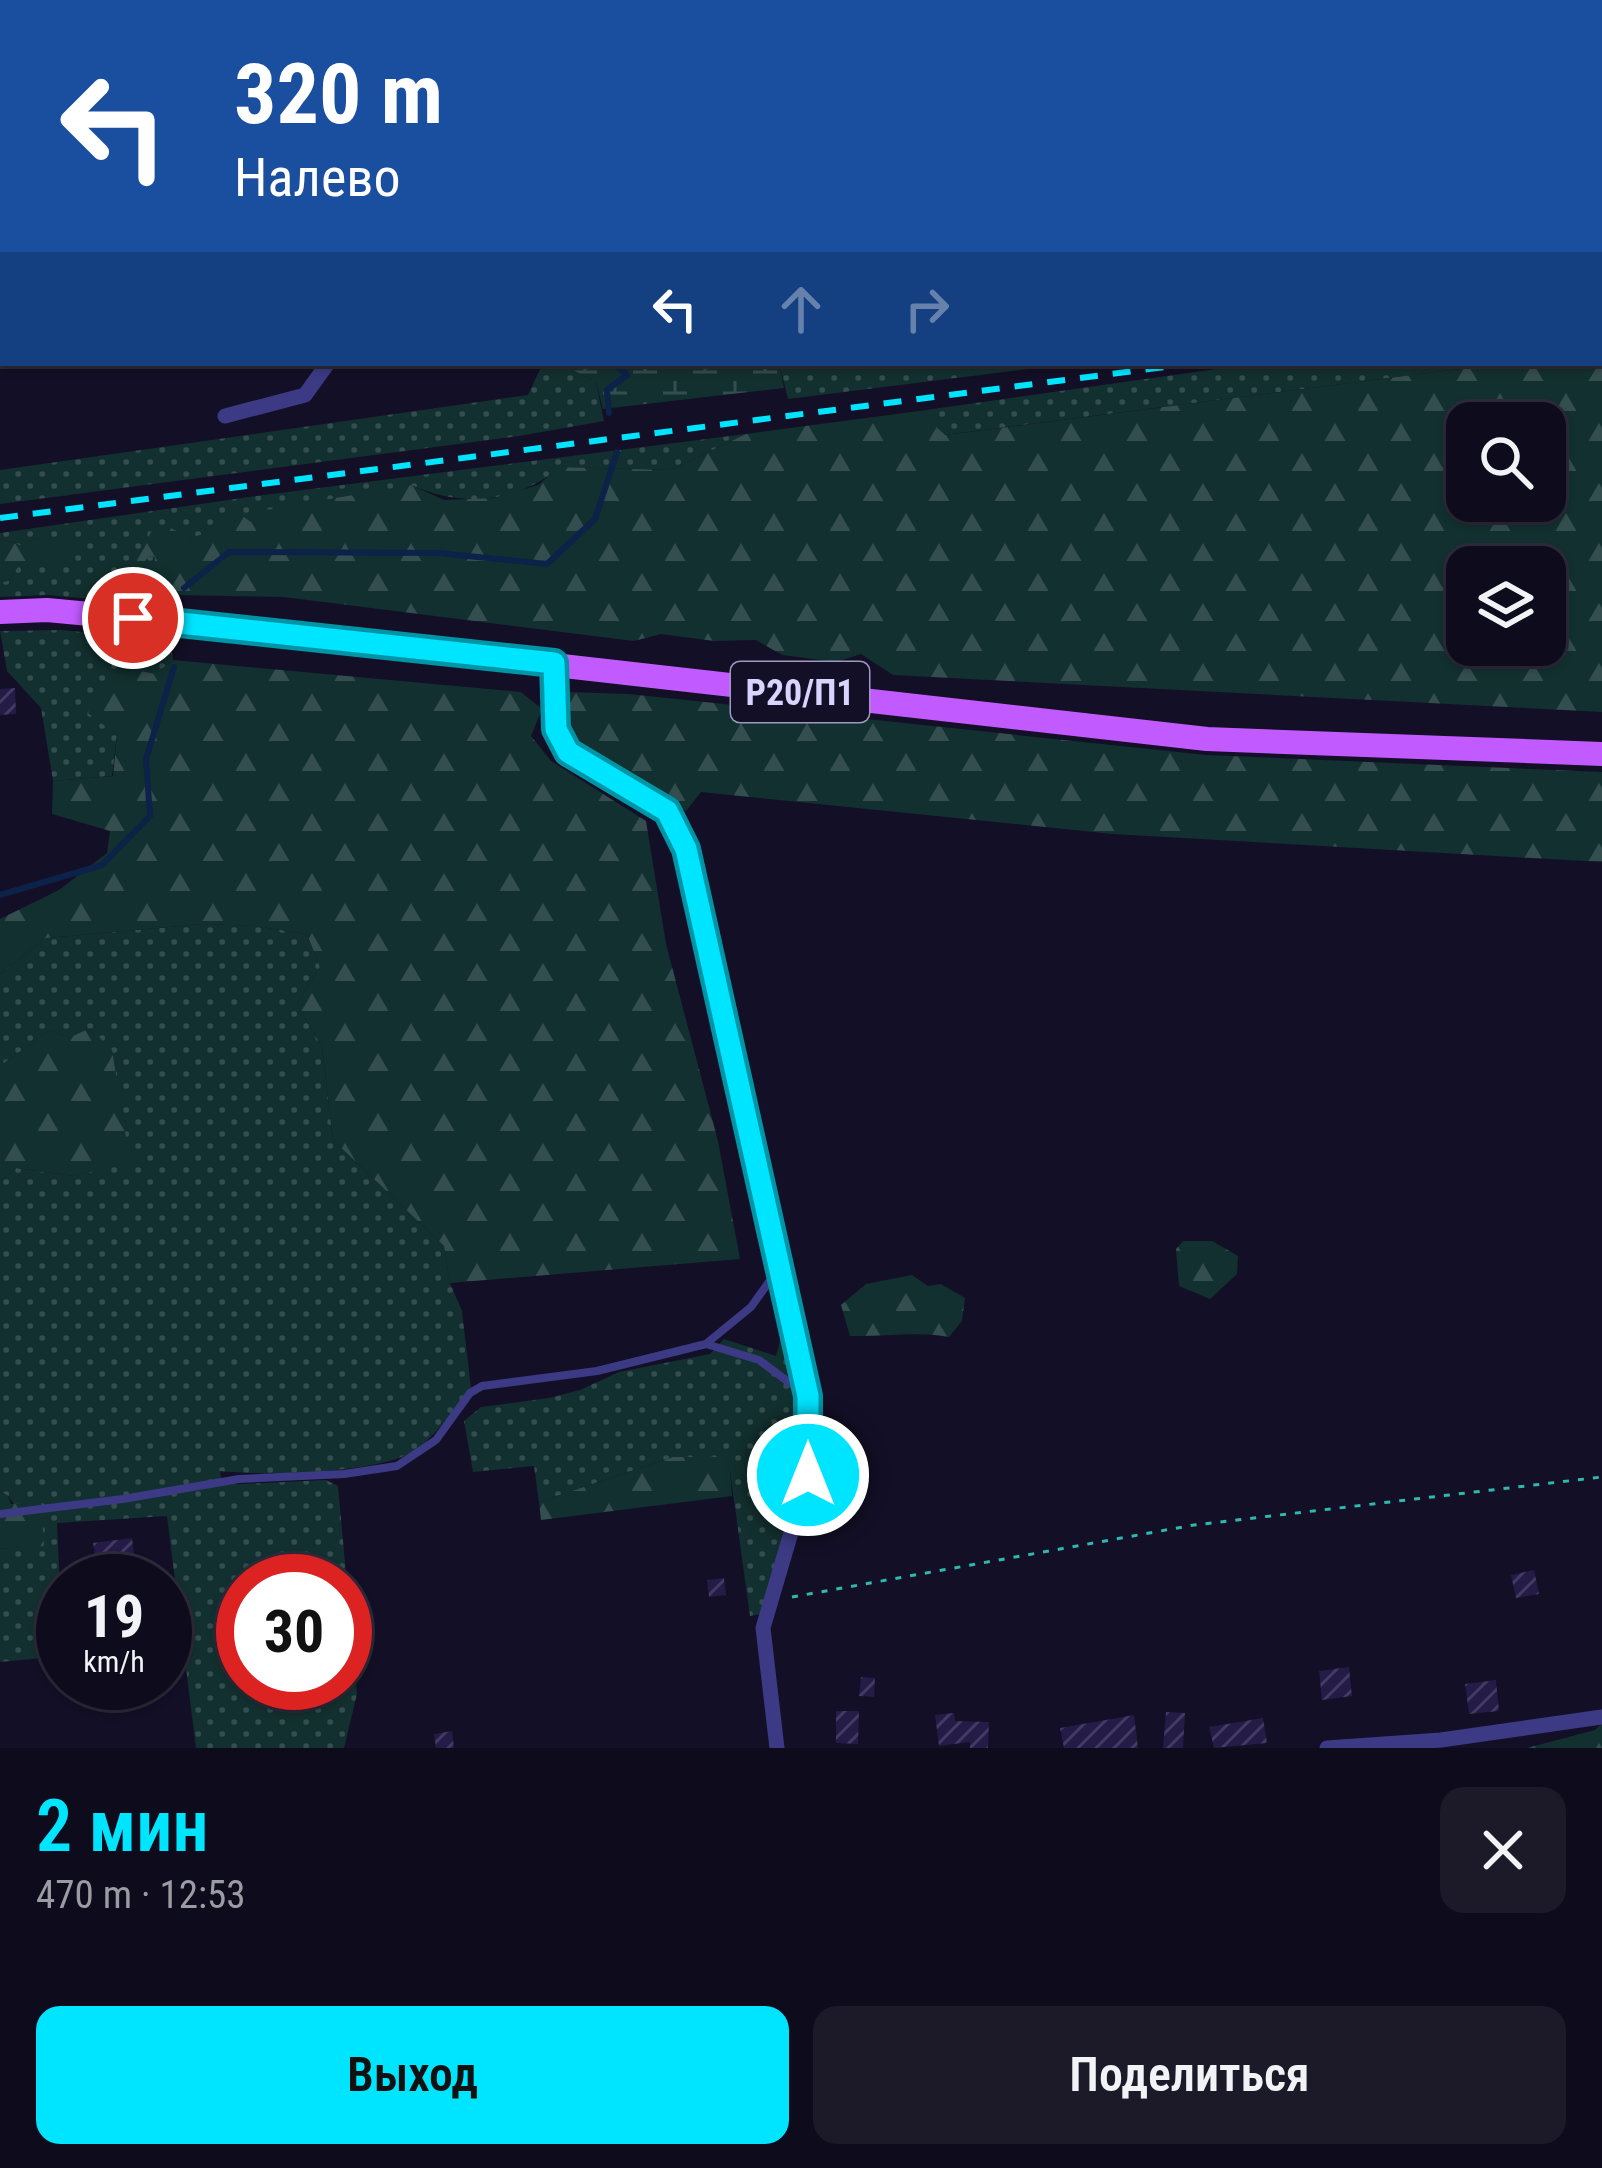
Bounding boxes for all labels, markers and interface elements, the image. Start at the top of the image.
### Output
text: 320 m [234,45,443,144]
icon: left [36,48,192,204]
text: Налево [234,146,401,209]
icon: left [642,276,708,342]
icon: ahead [768,276,834,342]
icon: right [894,276,960,342]
map controls [1446,402,1566,666]
button: search [1446,402,1566,522]
button: layers [1446,546,1566,666]
pin [82,567,184,669]
icon: arrive [100,585,166,651]
road number: Р20/П1 [731,662,869,722]
position arrow [745,1412,871,1538]
speed limit sign: 30 [216,1554,372,1710]
text: 19 [84,1581,144,1652]
text: km/h [83,1644,145,1679]
text: 2 мин [36,1784,209,1869]
button: close [1440,1787,1566,1913]
text: 470 m · 12:53 [36,1872,246,1918]
button: Выход [36,2006,789,2144]
button: Поделиться [813,2006,1566,2144]

